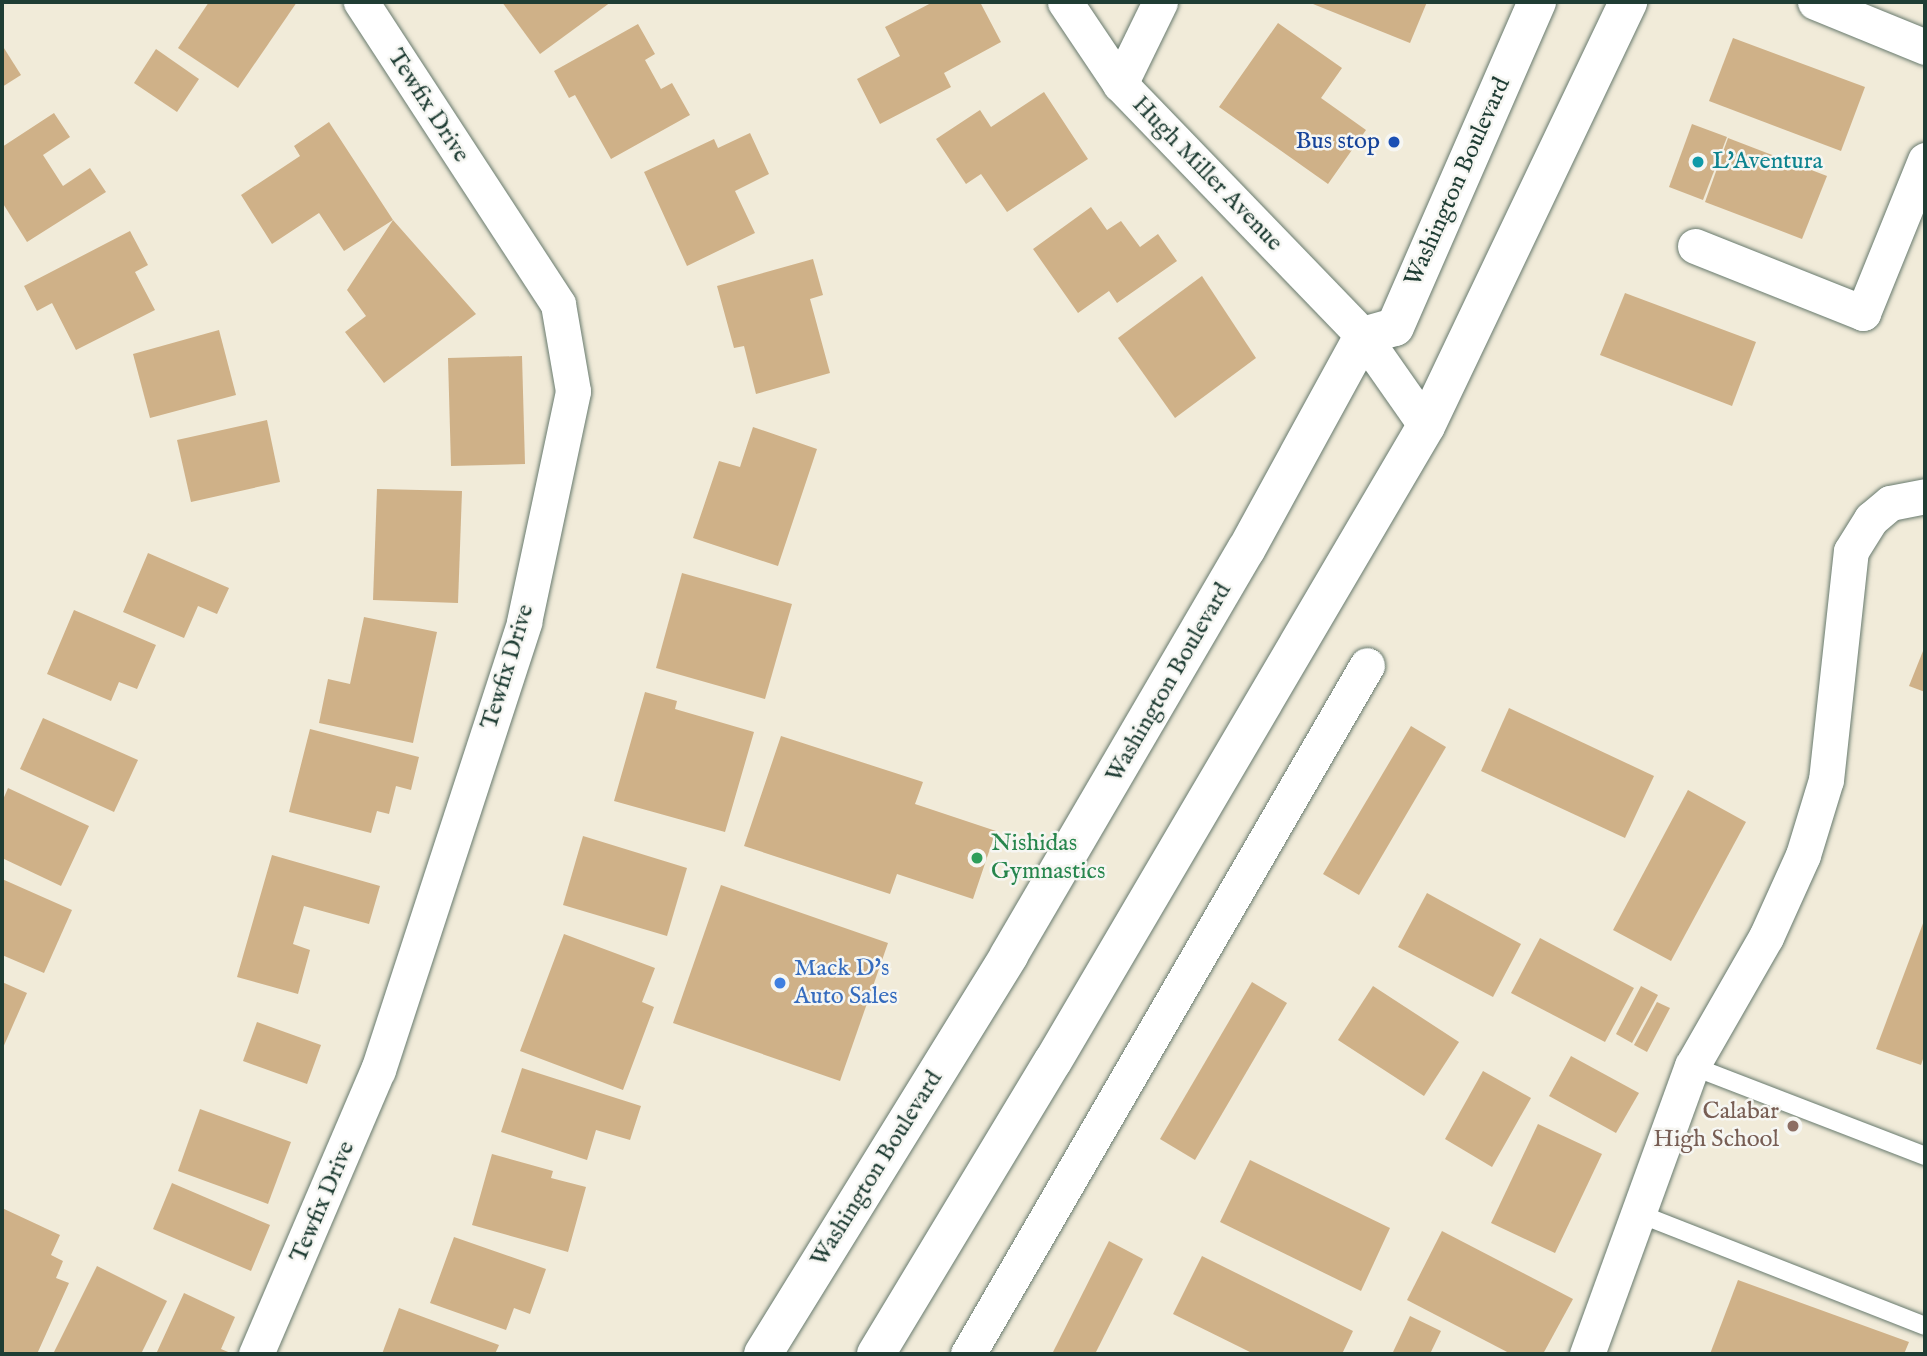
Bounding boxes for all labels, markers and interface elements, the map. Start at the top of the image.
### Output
street label: Tewfix Drive [381,44,475,168]
street label: Washington Boulevard [1399,73,1517,291]
street label: Hugh Miller Avenue [1126,91,1288,257]
place label: Bus stop [1295,128,1380,156]
marker: Bus stop [1386,134,1402,150]
place label: L'Aventura [1712,148,1823,176]
marker: L'Aventura [1690,154,1706,170]
street label: Washington Boulevard [1100,578,1238,788]
street label: Tewfix Drive [475,601,541,733]
place label: Nishidas Gymnastics [991,830,1105,886]
marker: Nishidas Gymnastics [969,850,985,866]
place label: Mack D's Auto Sales [794,955,898,1011]
marker: Mack D's Auto Sales [772,975,788,991]
street label: Washington Boulevard [805,1066,949,1272]
place label: Calabar High School [1653,1098,1779,1154]
marker: Calabar High School [1785,1118,1801,1134]
street label: Tewfix Drive [285,1137,361,1267]

